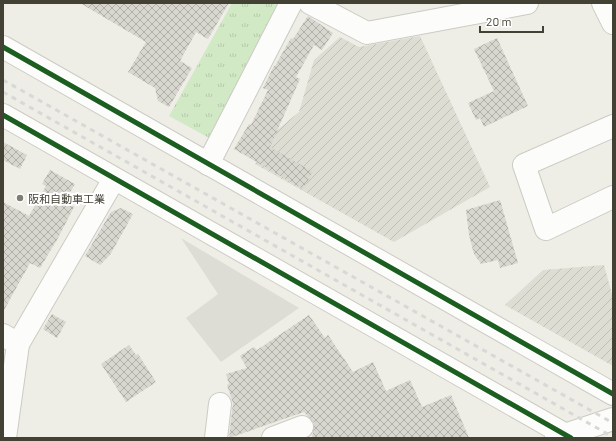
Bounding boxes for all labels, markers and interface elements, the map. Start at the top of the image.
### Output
scale bar [480,8,543,34]
text: 20 m [486,14,512,28]
place label: 阪和自動車工業 [28,192,105,205]
marker: 阪和自動車工業 [15,193,25,203]

